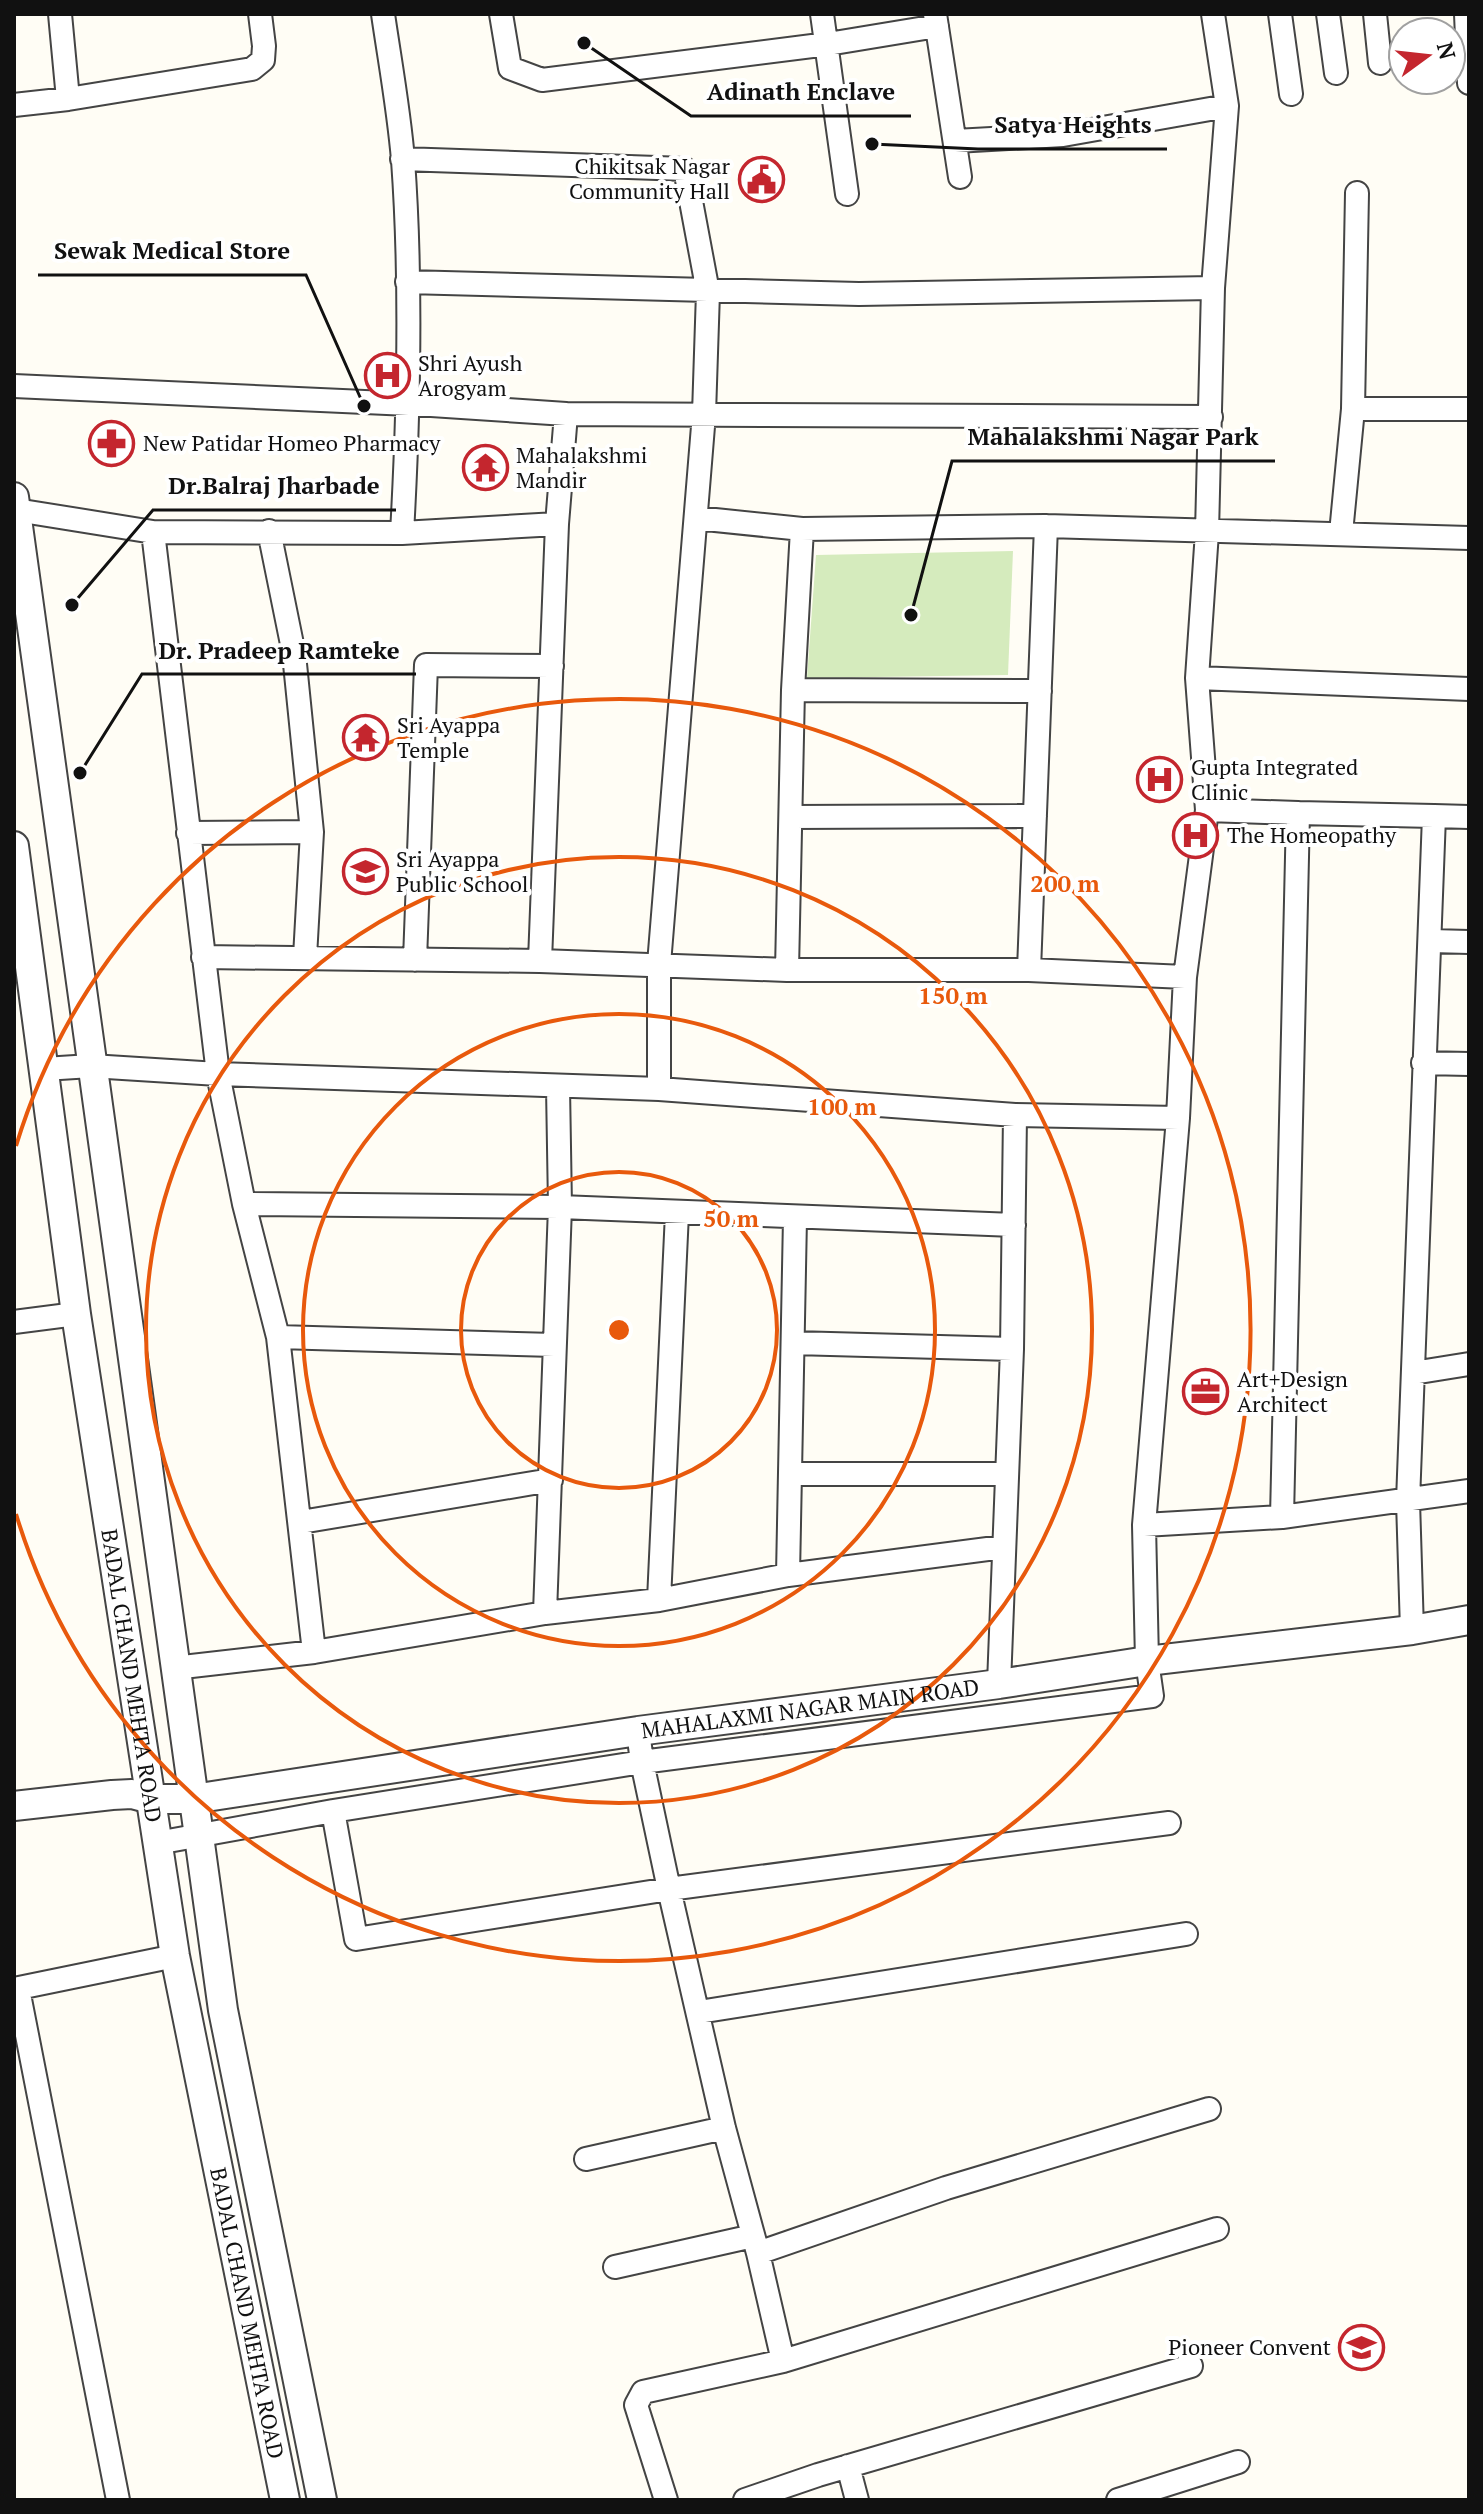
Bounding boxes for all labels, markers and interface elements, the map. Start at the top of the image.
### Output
north arrow [1387,16,1467,96]
text: N [1431,39,1463,63]
callout: Adinath Enclave [691,68,911,116]
text: Adinath Enclave [707,75,895,107]
callout: Satya Heights [978,101,1167,149]
text: Satya Heights [994,108,1152,140]
place label: Chikitsak Nagar Community Hall [569,151,731,205]
public building icon: Chikitsak Nagar Community Hall [737,155,785,203]
callout: Sewak Medical Store [38,227,306,275]
text: Sewak Medical Store [54,234,290,266]
place label: Shri Ayush Arogyam [418,348,522,402]
hospital icon: Shri Ayush Arogyam [363,352,411,400]
callout: Mahalakshmi Nagar Park [952,413,1275,461]
pharmacy icon: New Patidar Homeo Pharmacy [88,419,136,467]
text: Mahalakshmi Nagar Park [968,420,1258,452]
place label: New Patidar Homeo Pharmacy [143,428,441,457]
place label: Mahalakshmi Mandir [516,440,647,494]
temple icon: Mahalakshmi Mandir [461,444,509,492]
callout: Dr.Balraj Jharbade [153,462,396,510]
text: Dr.Balraj Jharbade [168,469,380,501]
callout: Dr. Pradeep Ramteke [142,626,416,674]
text: Dr. Pradeep Ramteke [158,634,400,666]
place label: Sri Ayappa Temple [397,710,500,764]
temple icon: Sri Ayappa Temple [342,714,390,762]
place label: Gupta Integrated Clinic [1191,752,1358,806]
hospital icon: Gupta Integrated Clinic [1136,756,1184,804]
hospital icon: The Homeopathy [1172,811,1220,859]
place label: The Homeopathy [1227,820,1397,849]
place label: Sri Ayappa Public School [396,844,528,898]
school or university icon: Sri Ayappa Public School [341,848,389,896]
text: 200 m [1030,867,1100,899]
text: 150 m [918,979,988,1011]
text: 100 m [807,1090,877,1122]
text: 50 m [703,1202,759,1234]
centre of rings [605,1316,633,1344]
place label: Art+Design Architect [1237,1364,1348,1418]
office icon: Art+Design Architect [1182,1368,1230,1416]
street label: BADAL CHAND MEHTA ROAD [95,1527,169,1824]
street label: MAHALAXMI NAGAR MAIN ROAD [639,1672,981,1744]
street label: BADAL CHAND MEHTA ROAD [204,2165,291,2461]
school or university icon: Pioneer Convent [1338,2323,1386,2371]
place label: Pioneer Convent [1168,2332,1331,2361]

